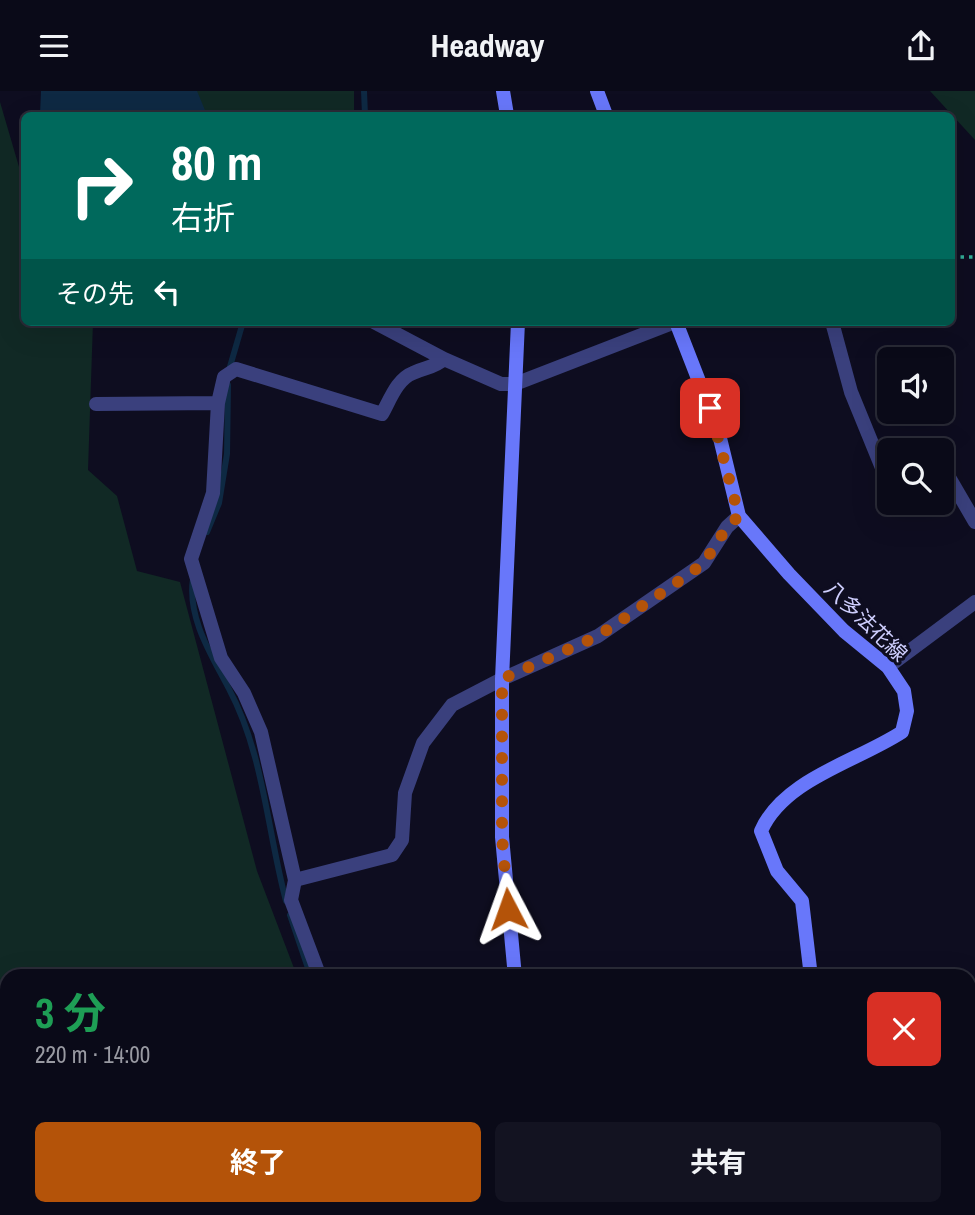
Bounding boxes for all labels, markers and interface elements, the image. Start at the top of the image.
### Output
text: Headway [431,24,544,67]
icon: menu [35,27,73,65]
icon: share [902,27,940,65]
text: 80 m [171,129,263,195]
icon: right [56,140,147,231]
text: 右折 [171,196,235,239]
icon: left [148,273,186,311]
text: その先 [56,276,134,311]
map controls [877,347,954,515]
button: sound [877,347,954,424]
pin [680,378,740,438]
icon: arrive [691,389,729,427]
button: search [877,438,954,515]
street label: 八多法花線 [818,574,914,668]
position arrow [471,872,545,946]
text: 3 分 [35,985,106,1041]
button: close [867,992,941,1066]
text: 220 m · 14:00 [35,1039,150,1070]
button: 終了 [35,1122,481,1202]
button: 共有 [495,1122,941,1202]

